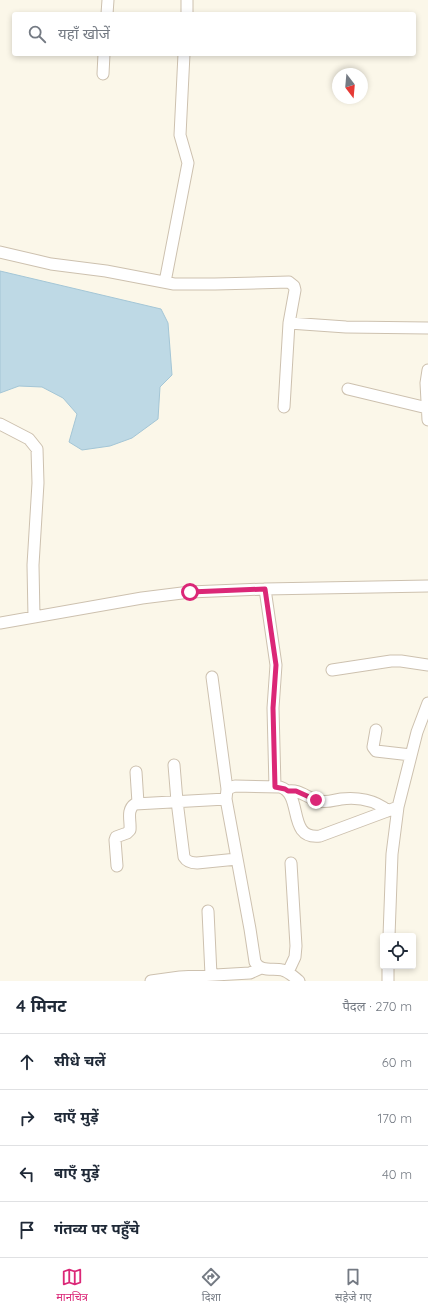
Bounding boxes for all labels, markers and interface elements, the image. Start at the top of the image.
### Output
search box [12,12,416,56]
icon: search [26,23,48,45]
text: यहाँ खोजें [58,24,110,43]
north arrow [332,68,368,104]
route start [181,583,199,601]
route end [307,791,325,809]
map controls [380,933,416,969]
button: locate [380,933,416,969]
text: 4 मिनट [16,995,66,1016]
text: पैदल · 270 m [342,998,412,1014]
icon: ahead [16,1051,38,1073]
text: सीधे चलें [54,1051,105,1070]
text: 60 m [382,1054,412,1070]
icon: right [16,1107,38,1129]
text: दाएँ मुड़ें [54,1107,98,1126]
text: 170 m [377,1110,412,1126]
icon: left [16,1163,38,1185]
text: बाएँ मुड़ें [54,1163,99,1182]
text: 40 m [382,1166,412,1182]
icon: arrive [16,1219,38,1241]
text: गंतव्य पर पहुँचे [54,1219,140,1238]
tab: मानचित्र [56,1266,88,1305]
tab: दिशा [200,1266,222,1305]
tab: सहेजे गए [335,1266,372,1305]

